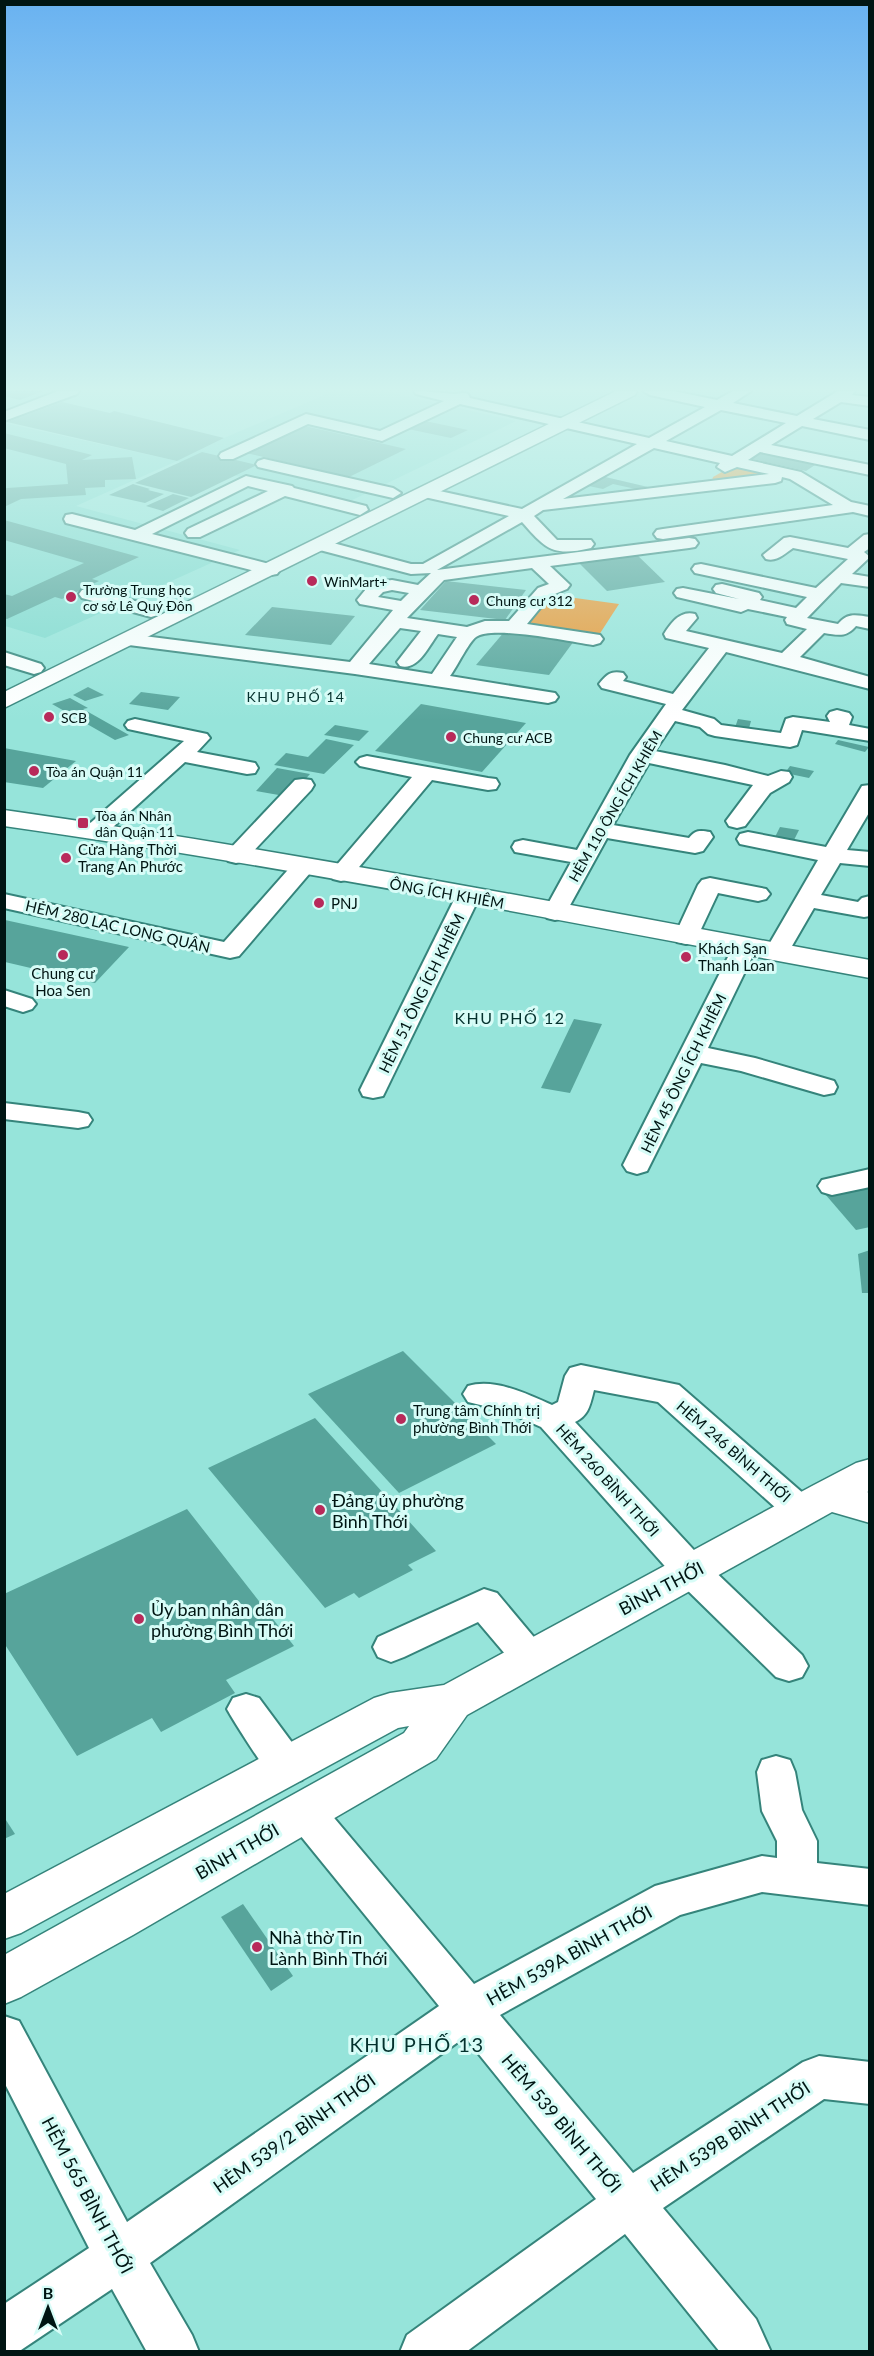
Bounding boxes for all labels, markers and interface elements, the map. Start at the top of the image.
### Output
place label: WinMart+ [324,573,387,590]
marker: WinMart+ [305,574,319,588]
place label: Trường Trung học cơ sở Lê Quý Đôn [83,581,193,614]
marker: Trường Trung học cơ sở Lê Quý Đôn [64,590,78,604]
place label: Chung cư 312 [486,592,573,609]
marker: Chung cư 312 [467,593,481,607]
district label: KHU PHỐ 14 [247,688,345,705]
place label: SCB [61,709,87,726]
marker: SCB [42,710,56,724]
street label: HẺM 110 ÔNG ÍCH KHIÊM [565,727,665,885]
place label: Chung cư ACB [463,729,553,746]
marker: Chung cư ACB [444,730,458,744]
place label: Tòa án Quận 11 [46,763,143,780]
marker: Tòa án Quận 11 [27,764,41,778]
place label: Tòa án Nhân dân Quận 11 [95,807,175,840]
marker: Tòa án Nhân dân Quận 11 [76,816,90,830]
place label: Cửa Hàng Thời Trang An Phước [78,840,183,875]
marker: Cửa Hàng Thời Trang An Phước [59,851,73,865]
street label: ÔNG ÍCH KHIÊM [388,874,506,912]
place label: PNJ [331,894,358,912]
street label: HẺM 280 LẠC LONG QUÂN [24,896,212,956]
marker: PNJ [312,896,326,910]
street label: HẺM 51 ÔNG ÍCH KHIÊM [375,910,467,1076]
place label: Khách Sạn Thanh Loan [698,939,775,974]
marker: Chung cư Hoa Sen [56,948,70,962]
marker: Khách Sạn Thanh Loan [679,950,693,964]
place label: Chung cư Hoa Sen [31,964,95,999]
street label: HẺM 45 ÔNG ÍCH KHIÊM [637,990,729,1156]
district label: KHU PHỐ 12 [455,1008,565,1027]
street label: HẺM 246 BÌNH THỚI [673,1397,795,1505]
place label: Trung tâm Chính trị phường Bình Thới [413,1401,540,1436]
marker: Trung tâm Chính trị phường Bình Thới [394,1412,408,1426]
street label: HẺM 260 BÌNH THỚI [553,1420,663,1540]
place label: Đảng ủy phường Bình Thới [332,1489,464,1532]
marker: Đảng ủy phường Bình Thới [313,1503,327,1517]
street label: BÌNH THỚI [615,1556,707,1620]
place label: Ủy ban nhân dân phường Bình Thới [151,1598,293,1641]
marker: Ủy ban nhân dân phường Bình Thới [132,1612,146,1626]
street label: BÌNH THỚI [191,1818,283,1884]
street label: HẺM 539A BÌNH THỚI [482,1900,656,2010]
place label: Nhà thờ Tin Lành Bình Thới [269,1926,388,1969]
marker: Nhà thờ Tin Lành Bình Thới [250,1940,264,1954]
district label: KHU PHỐ 13 [350,2032,484,2056]
street label: HẺM 539 BÌNH THỚI [498,2049,626,2197]
street label: HẺM 539/2 BÌNH THỚI [209,2069,379,2197]
street label: HẺM 539B BÌNH THỚI [646,2076,814,2196]
street label: HẺM 565 BÌNH THỚI [37,2113,139,2277]
north arrow [18,2278,78,2338]
text: B [43,2283,53,2302]

